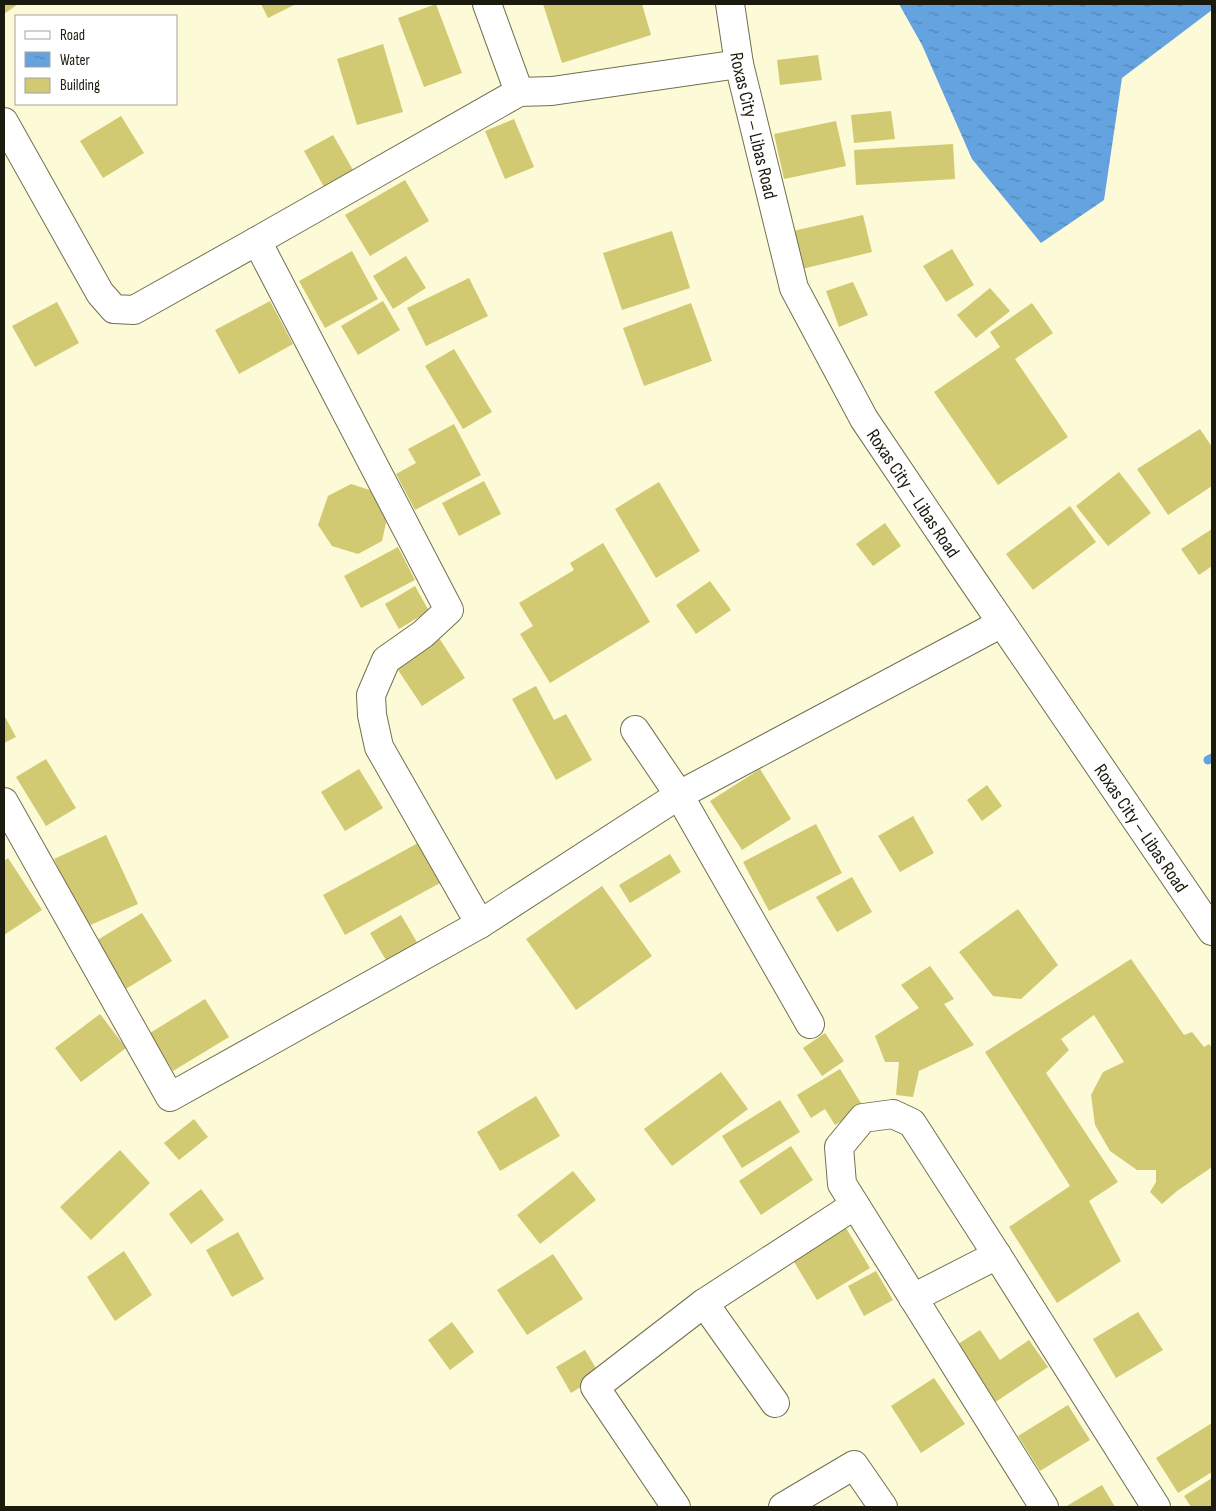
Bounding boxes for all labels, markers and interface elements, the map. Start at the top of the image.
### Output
legend [15,15,178,105]
text: Road [60,26,85,45]
text: Water [60,51,91,70]
street label: Roxas City – Libas Road [724,51,782,202]
text: Building [60,76,100,95]
street label: Roxas City – Libas Road [861,425,964,563]
street label: Roxas City – Libas Road [1088,760,1192,897]

